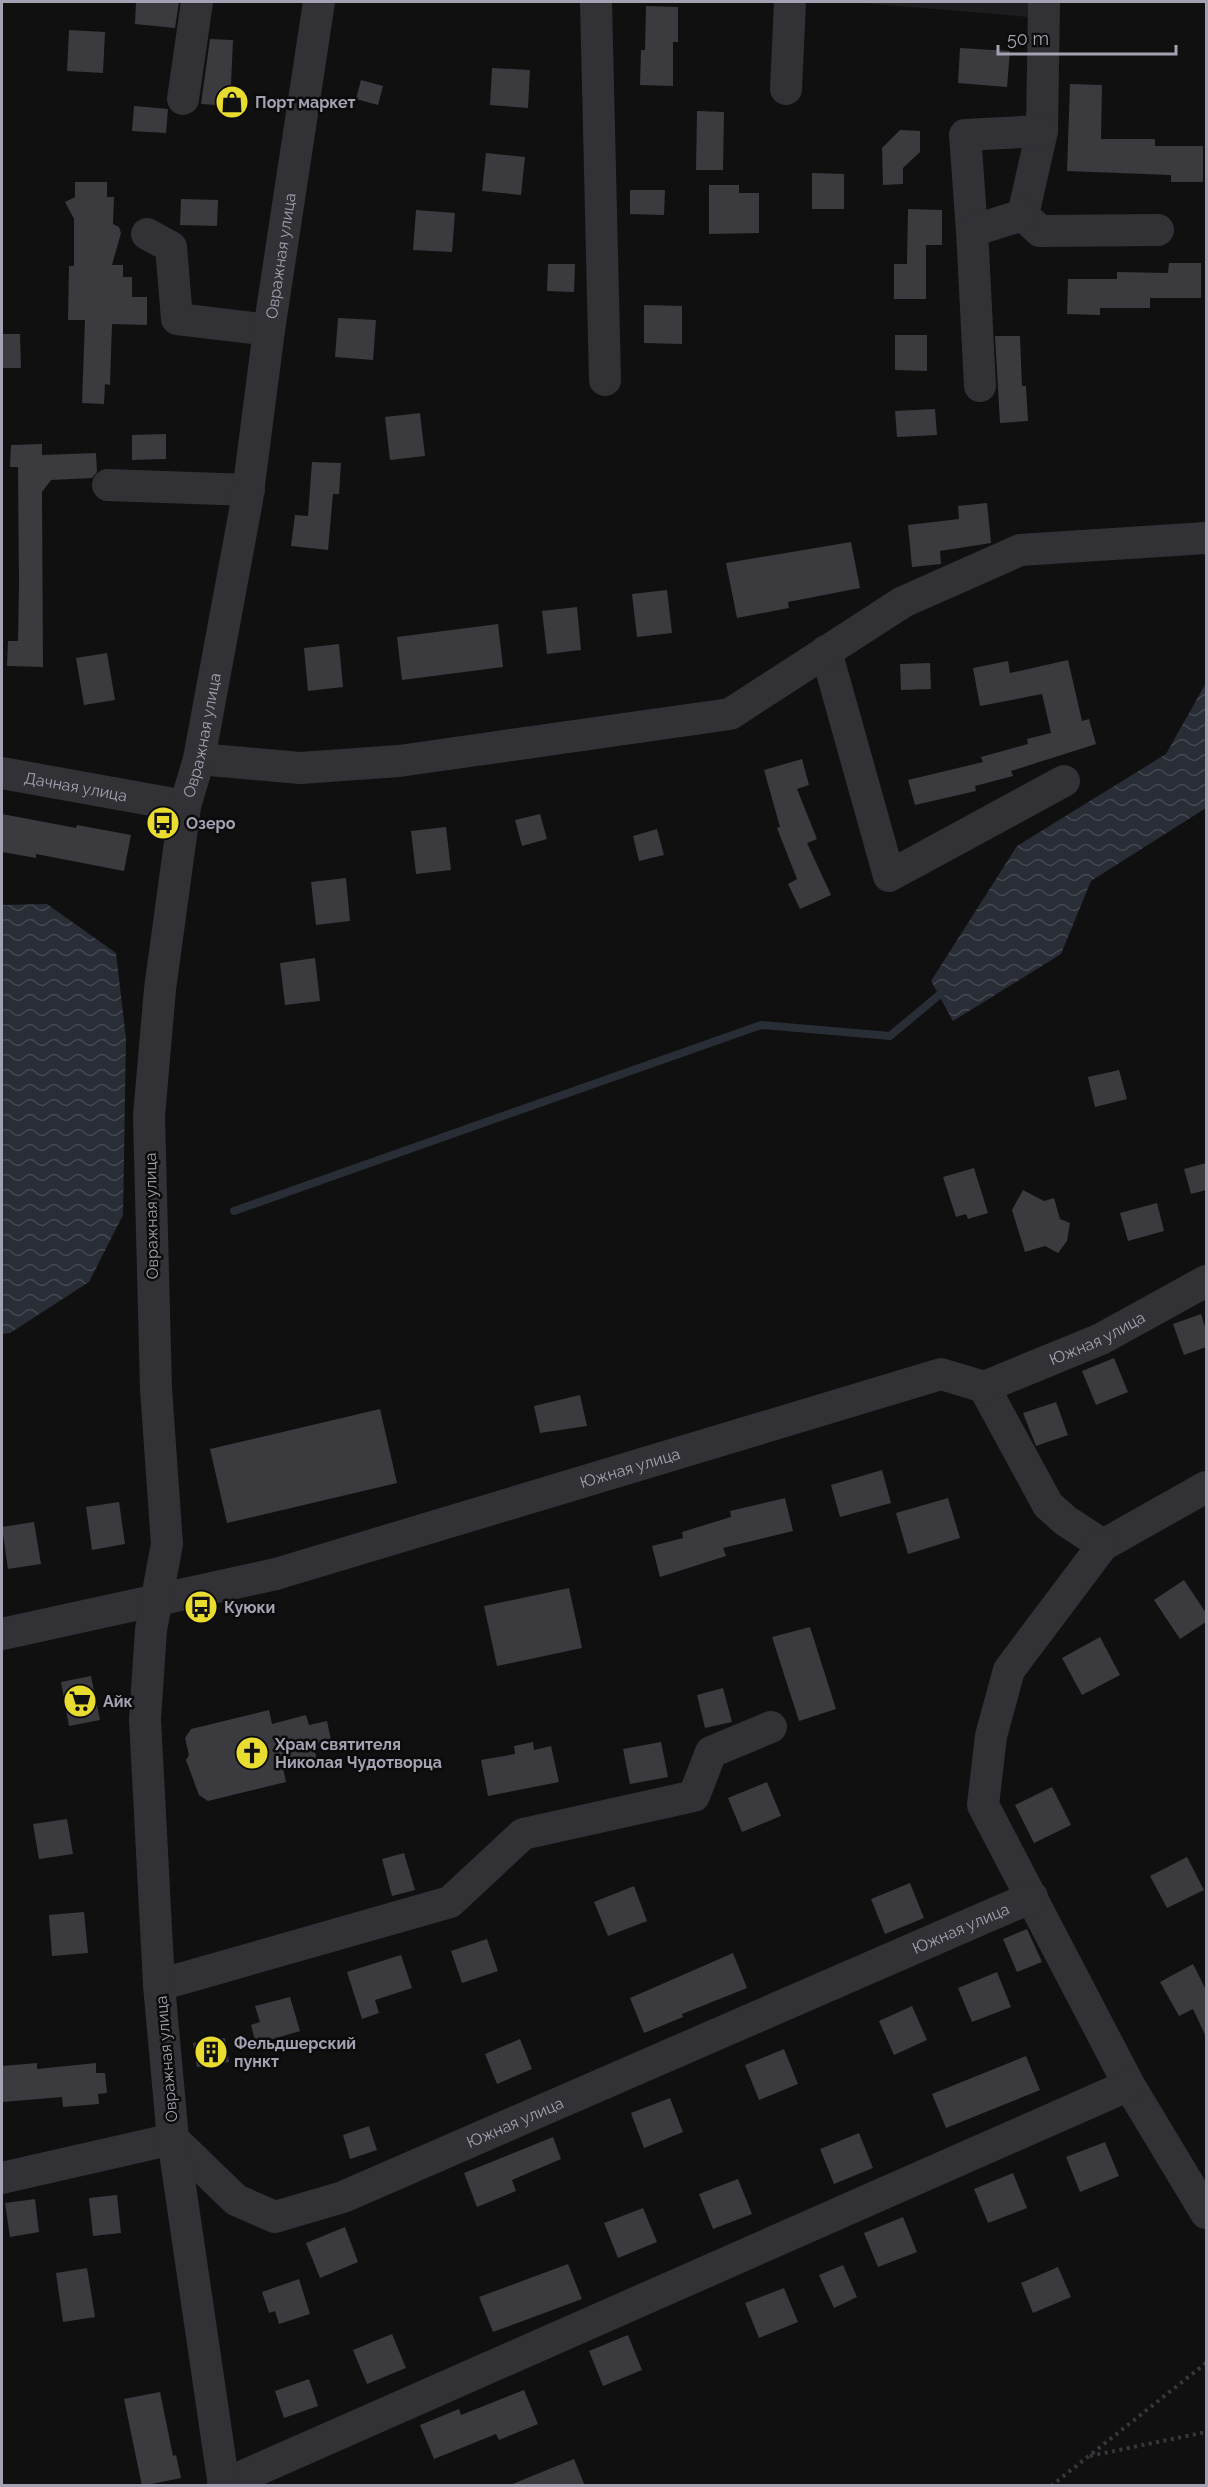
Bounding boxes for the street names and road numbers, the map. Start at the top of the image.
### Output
street label: Овражная улица [262,192,300,320]
street label: Овражная улица [179,671,225,800]
street label: Дачная улица [23,768,129,805]
street label: Овражная улица [141,1152,162,1280]
street label: Южная улица [1047,1308,1148,1369]
street label: Южная улица [578,1444,682,1492]
street label: Южная улица [909,1899,1012,1958]
street label: Овражная улица [152,1995,181,2123]
street label: Южная улица [464,2093,566,2152]

